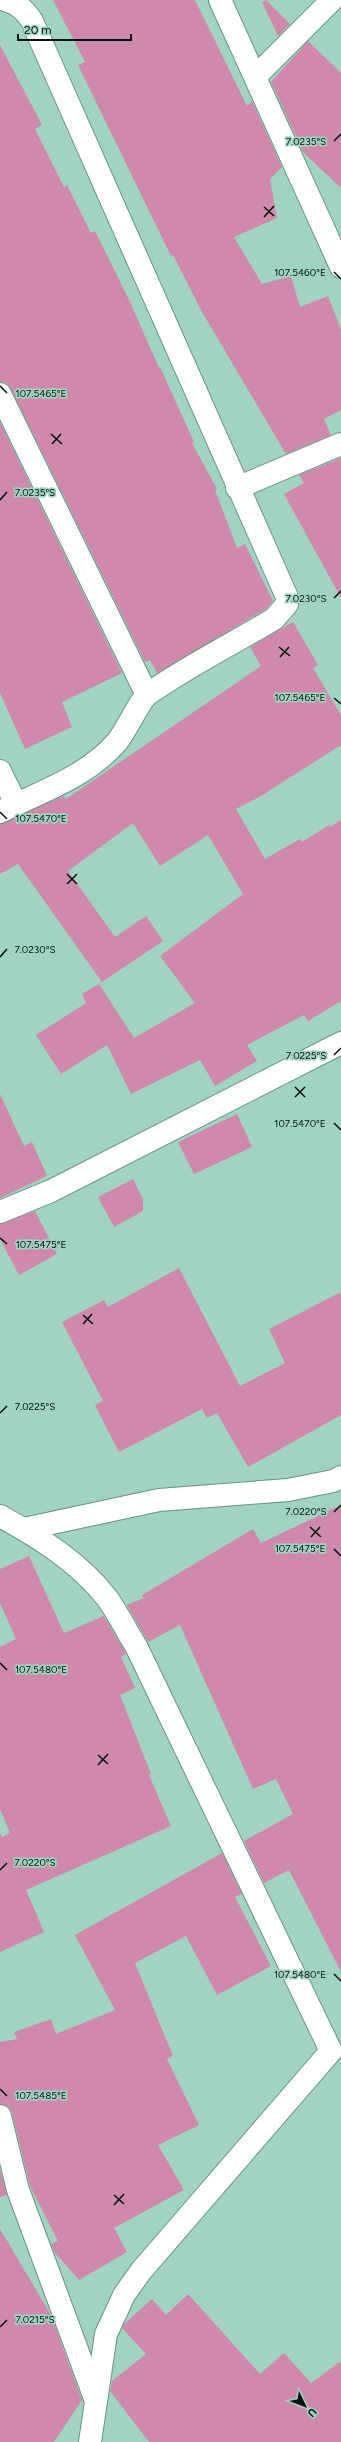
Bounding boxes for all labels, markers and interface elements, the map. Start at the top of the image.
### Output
scale bar [18,16,131,42]
text: 20 m [24,23,52,37]
text: 7.0235°S [286,135,326,148]
text: 107.5460°E [274,266,326,279]
text: 107.5465°E [16,387,67,400]
text: 7.0235°S [15,486,55,499]
text: 7.0230°S [285,592,327,605]
text: 107.5465°E [275,691,326,704]
text: 107.5470°E [15,812,67,825]
text: 7.0230°S [14,943,56,956]
text: 7.0225°S [286,1049,326,1062]
text: 107.5470°E [274,1117,326,1130]
text: 107.5475°E [16,1238,66,1251]
text: 7.0225°S [15,1400,55,1413]
text: 7.0220°S [285,1505,327,1518]
text: 107.5475°E [275,1542,325,1555]
text: 107.5480°E [15,1663,67,1676]
text: 7.0220°S [14,1856,56,1869]
text: 107.5480°E [274,1968,326,1981]
text: 107.5485°E [15,2089,67,2102]
text: 7.0215°S [15,2313,55,2326]
north arrow [285,2386,325,2426]
text: U [304,2405,319,2420]

